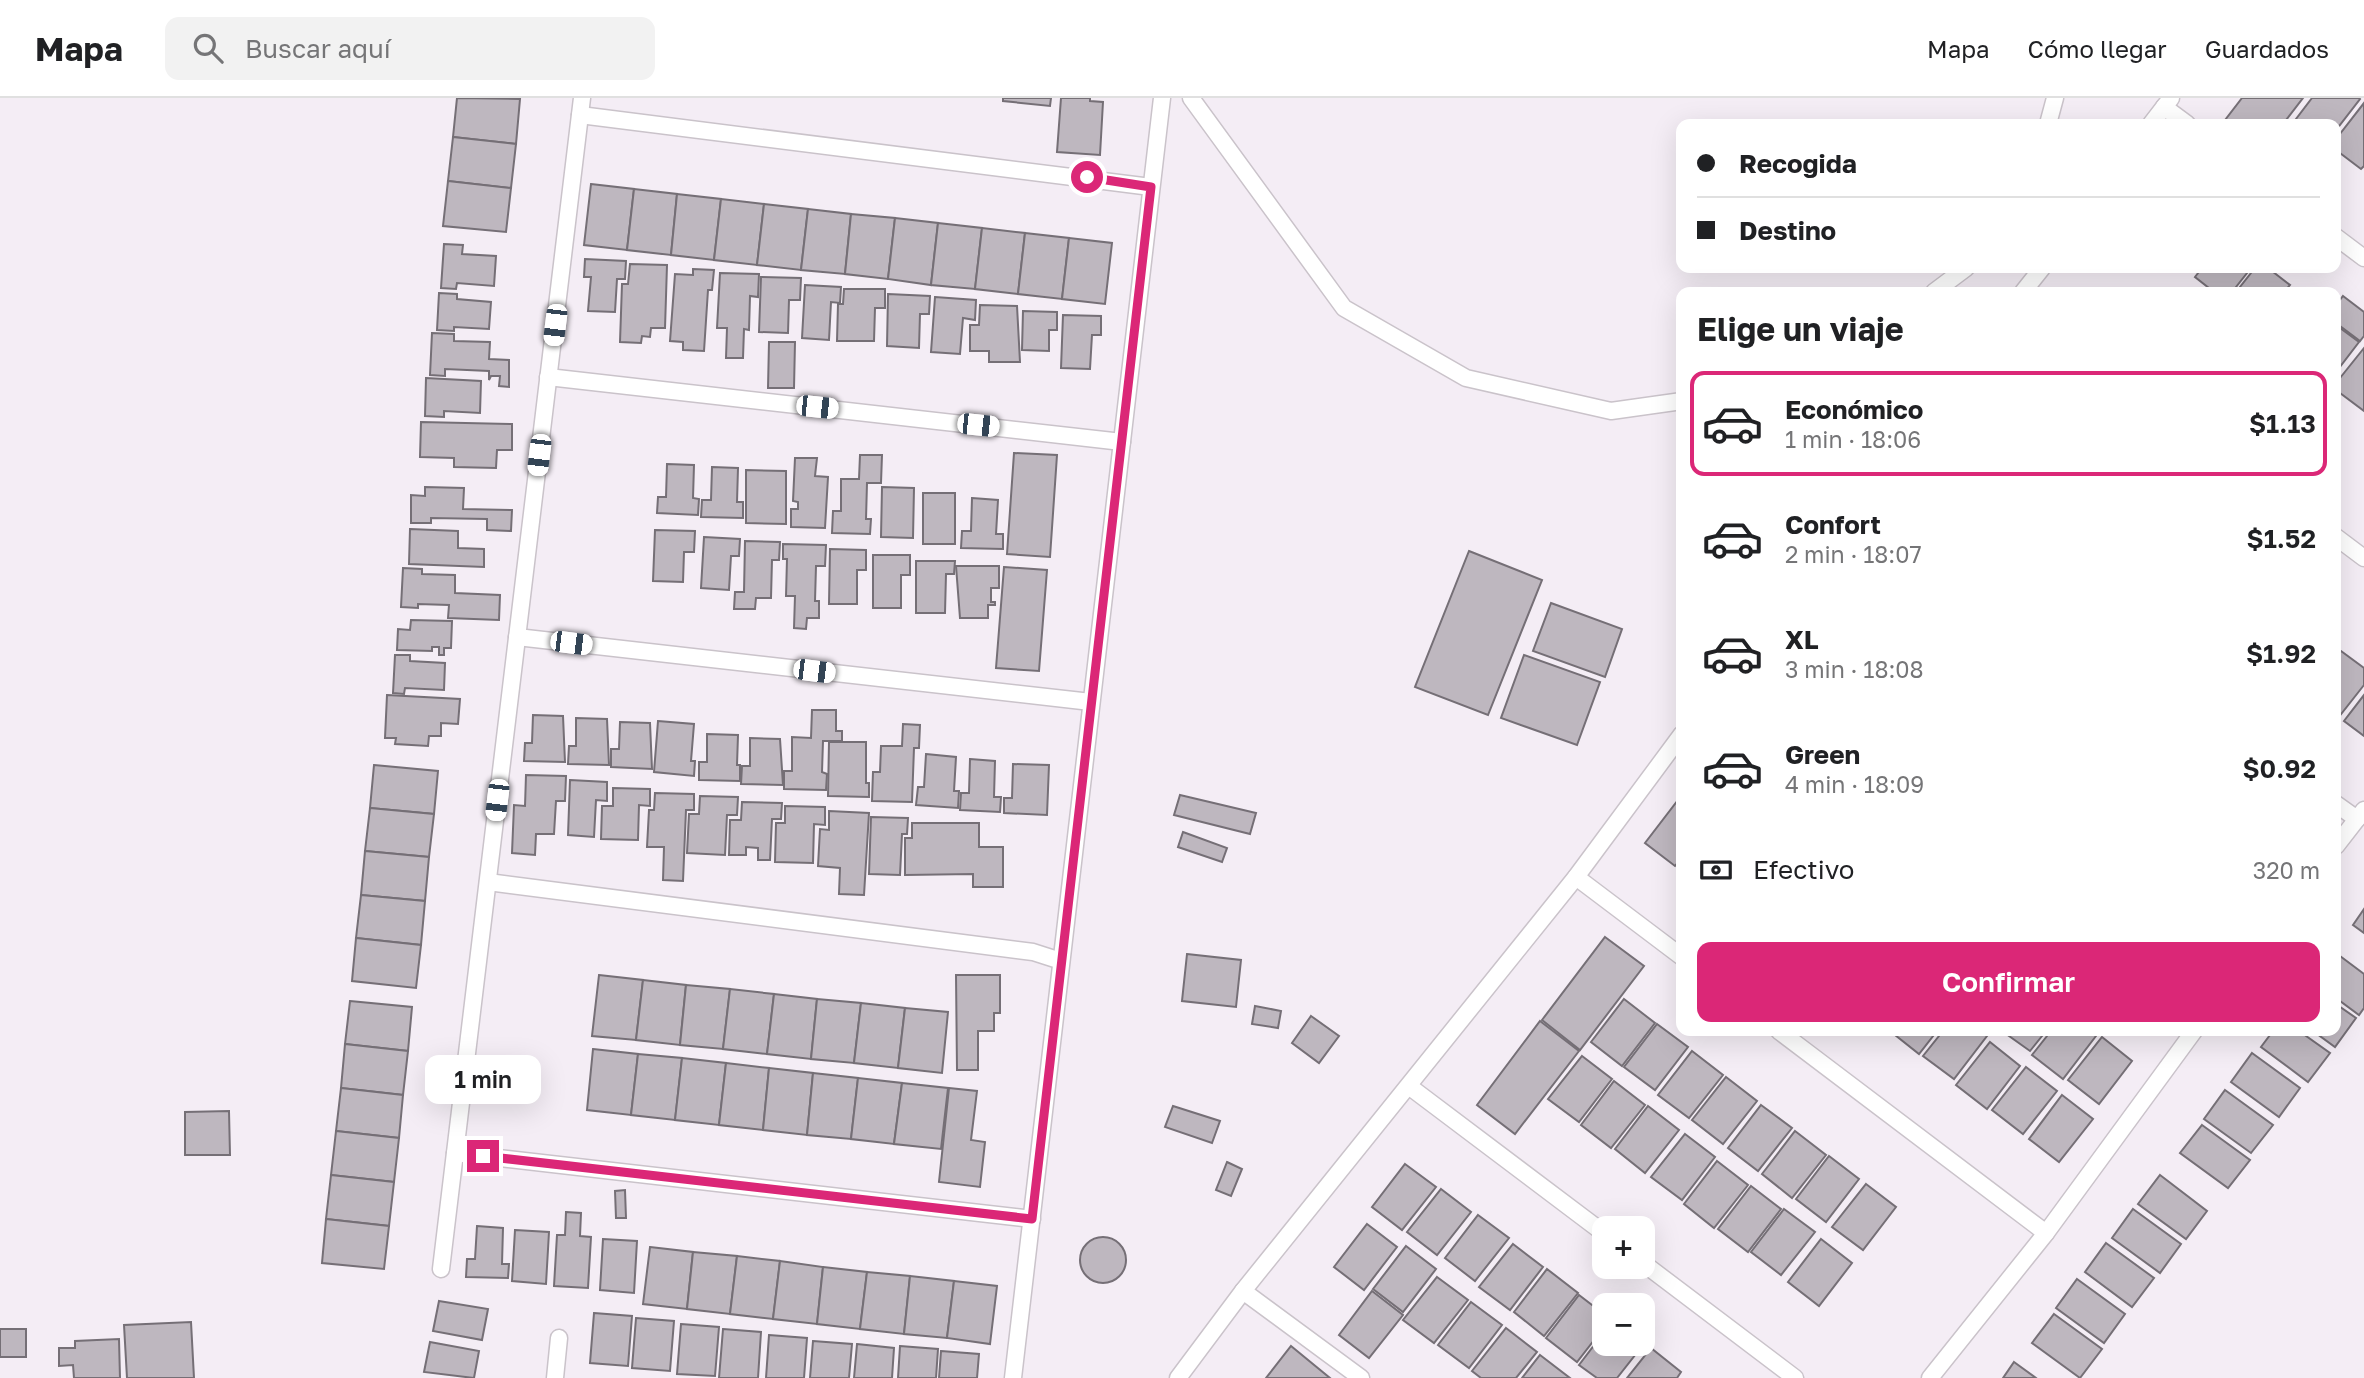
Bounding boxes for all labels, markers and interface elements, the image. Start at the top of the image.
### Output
search box [165,17,655,80]
text: Mapa [35,29,123,68]
icon: search [189,29,227,67]
text: Buscar aquí [245,33,391,64]
text: Mapa [1927,34,1990,63]
text: Cómo llegar [2028,34,2167,63]
text: Guardados [2205,34,2329,63]
text: Recogida [1739,148,1857,179]
route start [1071,161,1103,193]
text: Destino [1739,215,1836,246]
car [543,303,568,347]
text: Elige un viaje [1697,310,1904,348]
icon: car [1701,392,1764,455]
car [796,394,839,420]
text: Económico [1785,394,1923,425]
text: $1.13 [2249,408,2316,439]
car [957,412,1000,438]
text: 1 min · 18:06 [1785,425,1921,453]
car [527,433,552,477]
icon: car [1701,507,1764,570]
text: Confort [1785,509,1881,540]
text: $1.52 [2247,523,2316,554]
text: 2 min · 18:07 [1785,540,1922,568]
icon: car [1701,622,1764,685]
text: XL [1785,624,1819,655]
car [549,630,594,656]
text: $1.92 [2246,638,2316,669]
text: 3 min · 18:08 [1785,655,1924,683]
car [792,658,837,684]
icon: car [1701,737,1764,800]
text: Green [1785,739,1860,770]
text: $0.92 [2242,753,2316,784]
text: 4 min · 18:09 [1785,770,1924,798]
car [485,778,510,822]
icon: cash [1697,851,1735,889]
text: Efectivo [1753,854,1854,885]
text: 320 m [2253,856,2320,884]
button: Confirmar [1697,942,2320,1022]
callout: 1 min [425,1054,541,1104]
text: 1 min [454,1065,512,1093]
route end [467,1140,499,1172]
map controls [1592,1216,1655,1356]
button: + [1592,1216,1655,1279]
button: − [1592,1293,1655,1356]

